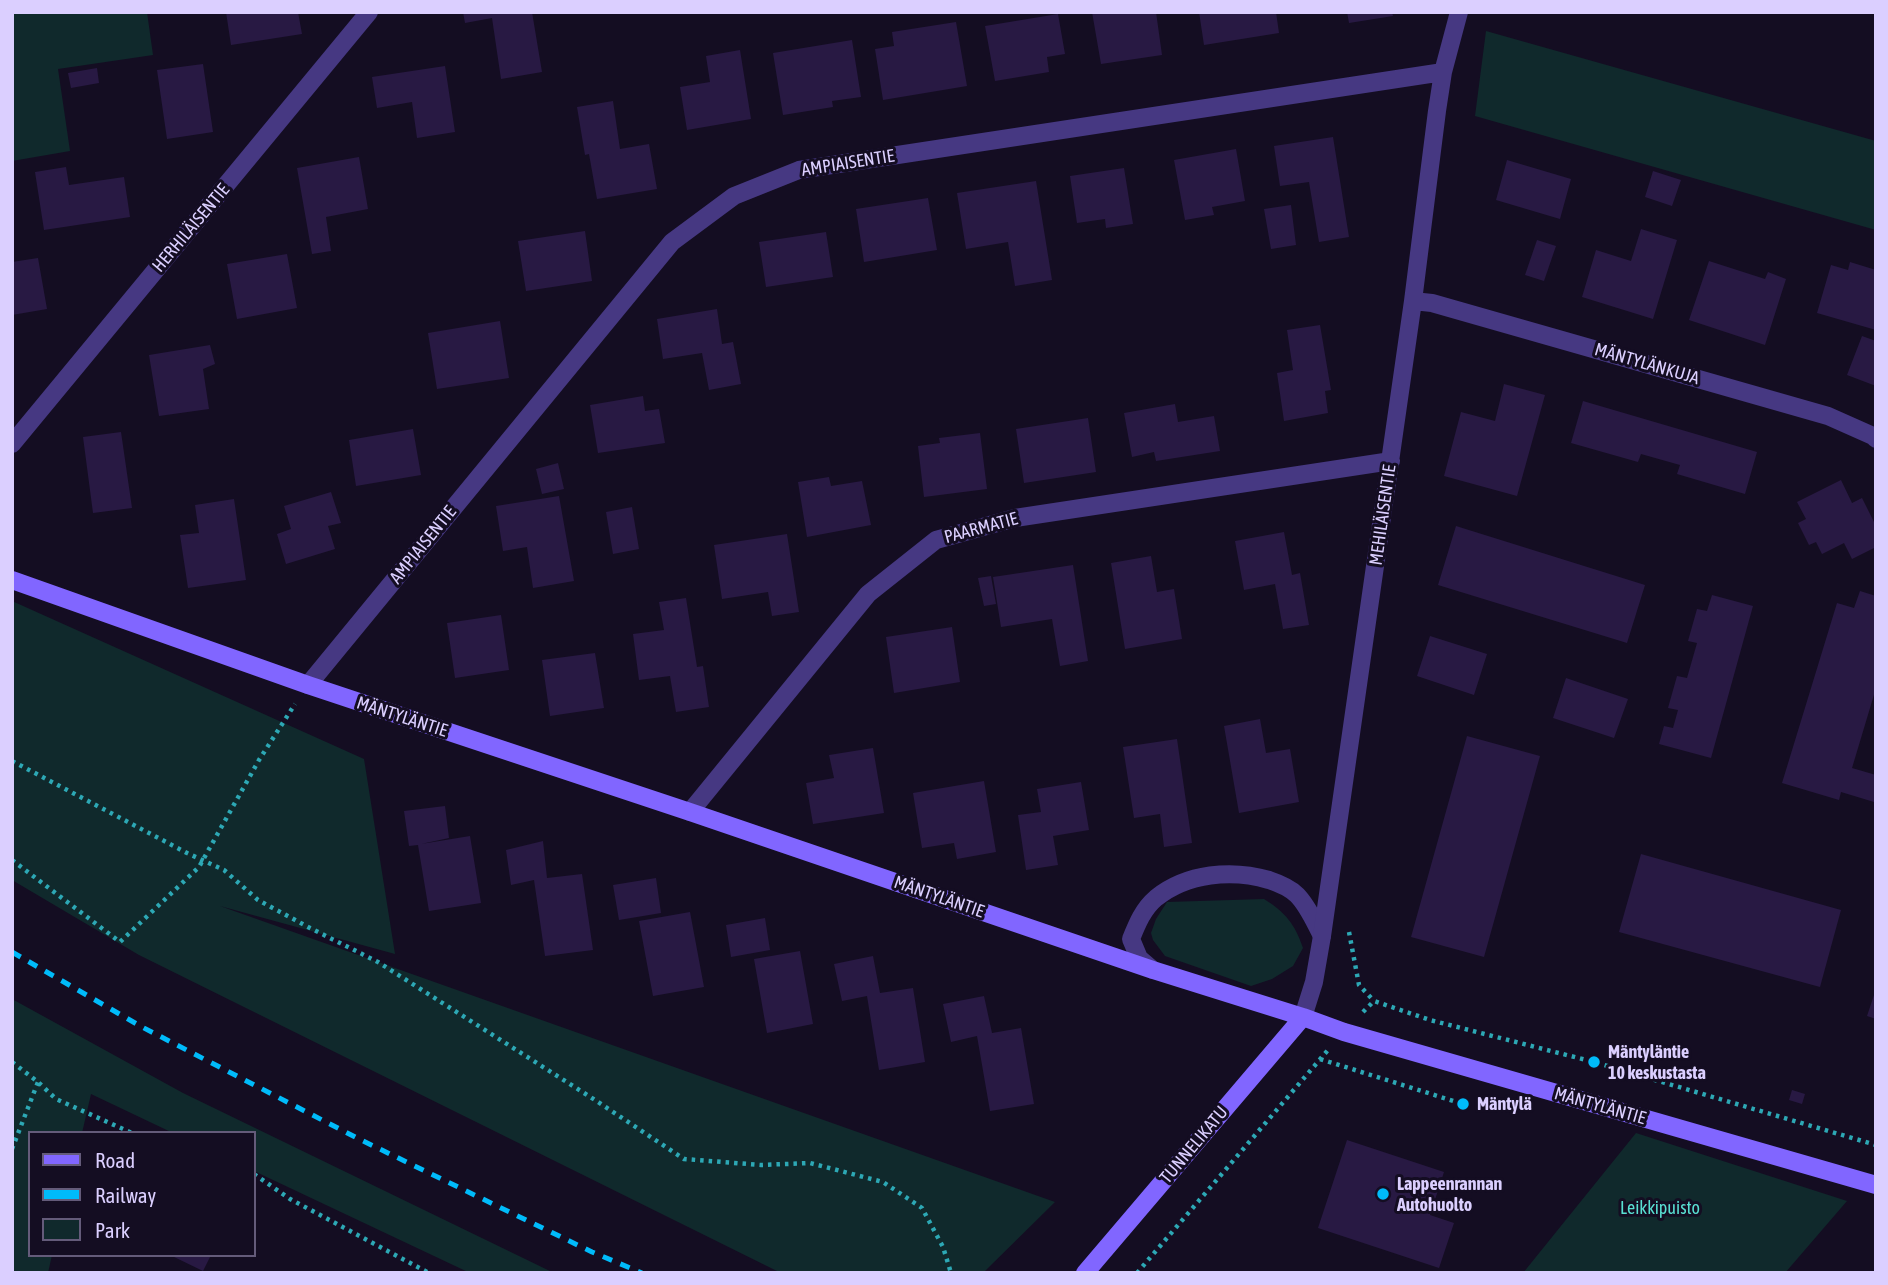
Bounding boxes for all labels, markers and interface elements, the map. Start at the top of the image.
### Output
street label: AMPIAISENTIE [800,145,896,181]
street label: HERHILÄISENTIE [148,179,234,277]
street label: MÄNTYLÄNKUJA [1592,339,1702,389]
street label: MEHILÄISENTIE [1365,463,1401,567]
street label: AMPIAISENTIE [385,502,461,588]
street label: PAARMATIE [942,508,1020,548]
street label: MÄNTYLÄNTIE [354,692,450,742]
street label: MÄNTYLÄNTIE [891,871,987,923]
place label: Mäntyläntie 10 keskustasta [1608,1041,1706,1084]
marker: Mäntyläntie 10 keskustasta [1586,1054,1602,1070]
street label: MÄNTYLÄNTIE [1552,1083,1648,1129]
place label: Mäntylä [1477,1093,1532,1115]
marker: Mäntylä [1455,1096,1471,1112]
street label: TUNNELIKATU [1155,1102,1233,1188]
legend [28,1131,256,1257]
text: Road [95,1148,135,1172]
place label: Lappeenrannan Autohuolto [1397,1173,1502,1216]
text: Railway [95,1183,156,1207]
marker: Lappeenrannan Autohuolto [1375,1186,1391,1202]
park label: Leikkipuisto [1620,1197,1700,1219]
text: Park [95,1218,130,1242]

